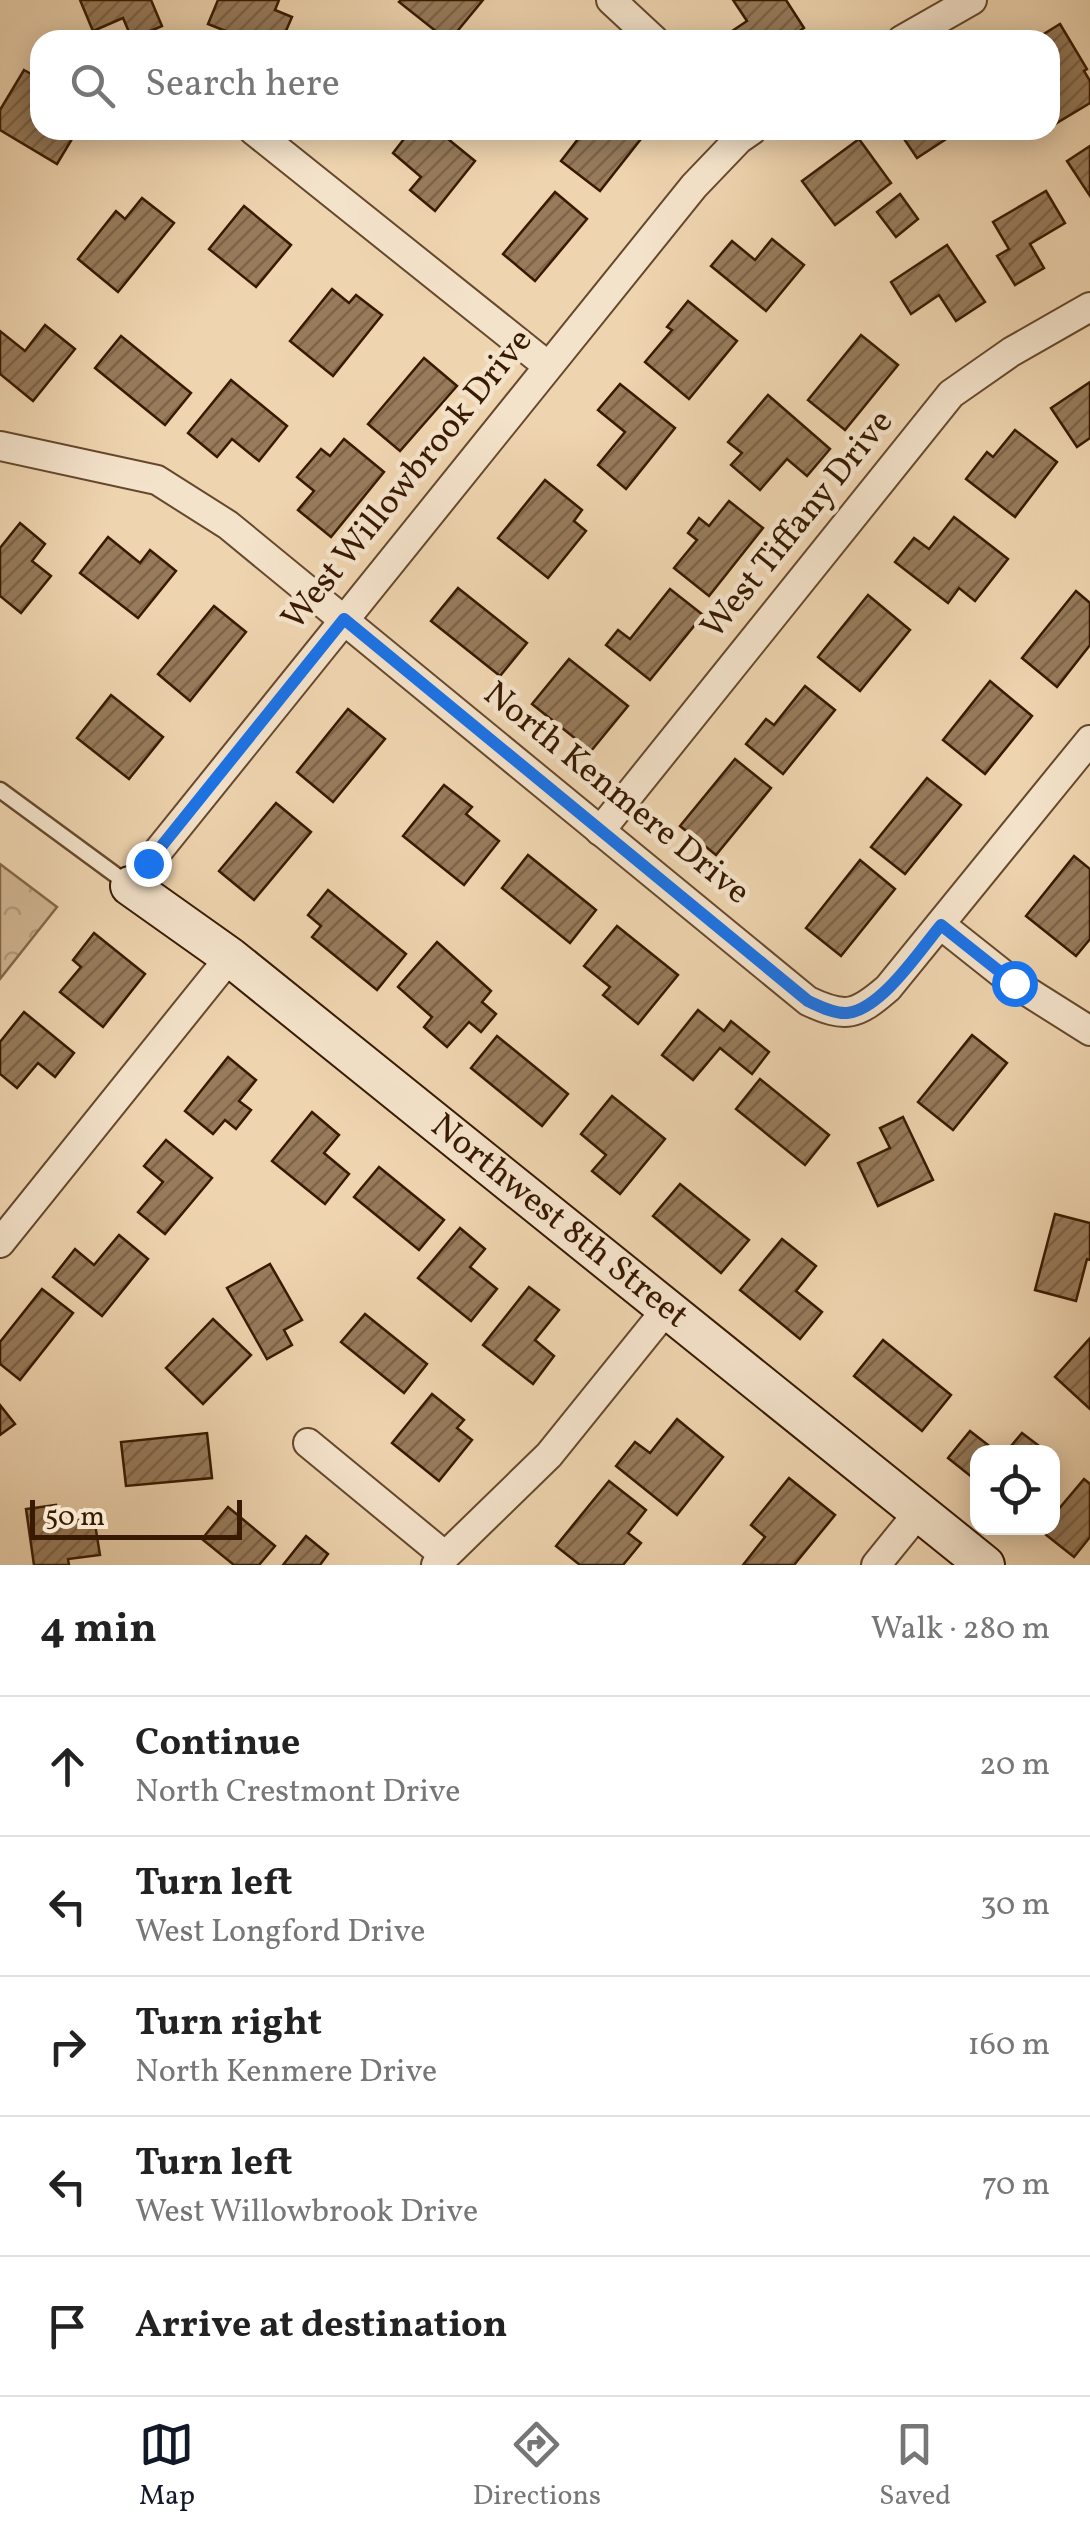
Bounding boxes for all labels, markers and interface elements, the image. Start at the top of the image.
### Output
search box [30,30,1060,140]
icon: search [65,58,120,113]
text: Search here [145,59,340,112]
street label: West Willowbrook Drive [271,319,545,641]
street label: West Tiffany Drive [691,400,905,650]
street label: North Kenmere Drive [472,671,760,917]
route end [126,841,172,887]
route start [992,961,1038,1007]
street label: Northwest 8th Street [420,1103,698,1340]
map controls [970,1445,1060,1535]
button: locate [970,1445,1060,1535]
scale bar [30,1495,242,1540]
text: 50 m [45,1498,105,1537]
text: 4 min [40,1601,157,1660]
text: Walk · 280 m [871,1608,1050,1652]
text: Continue [135,1718,300,1771]
icon: ahead [40,1739,95,1794]
text: 20 m [979,1744,1050,1788]
text: North Crestmont Drive [135,1771,461,1815]
text: Turn left [135,1858,292,1911]
icon: left [40,1879,95,1934]
text: 30 m [980,1884,1050,1928]
text: West Longford Drive [135,1911,425,1955]
text: Turn right [135,1998,322,2051]
icon: right [40,2019,95,2074]
text: 160 m [967,2024,1050,2068]
text: North Kenmere Drive [135,2051,437,2095]
text: Turn left [135,2138,292,2191]
icon: left [40,2159,95,2214]
text: 70 m [982,2164,1050,2208]
text: West Willowbrook Drive [135,2191,478,2235]
icon: arrive [40,2299,95,2354]
text: Arrive at destination [135,2300,508,2353]
tab: Map [139,2417,195,2516]
tab: Directions [473,2417,601,2516]
tab: Saved [879,2417,951,2516]

